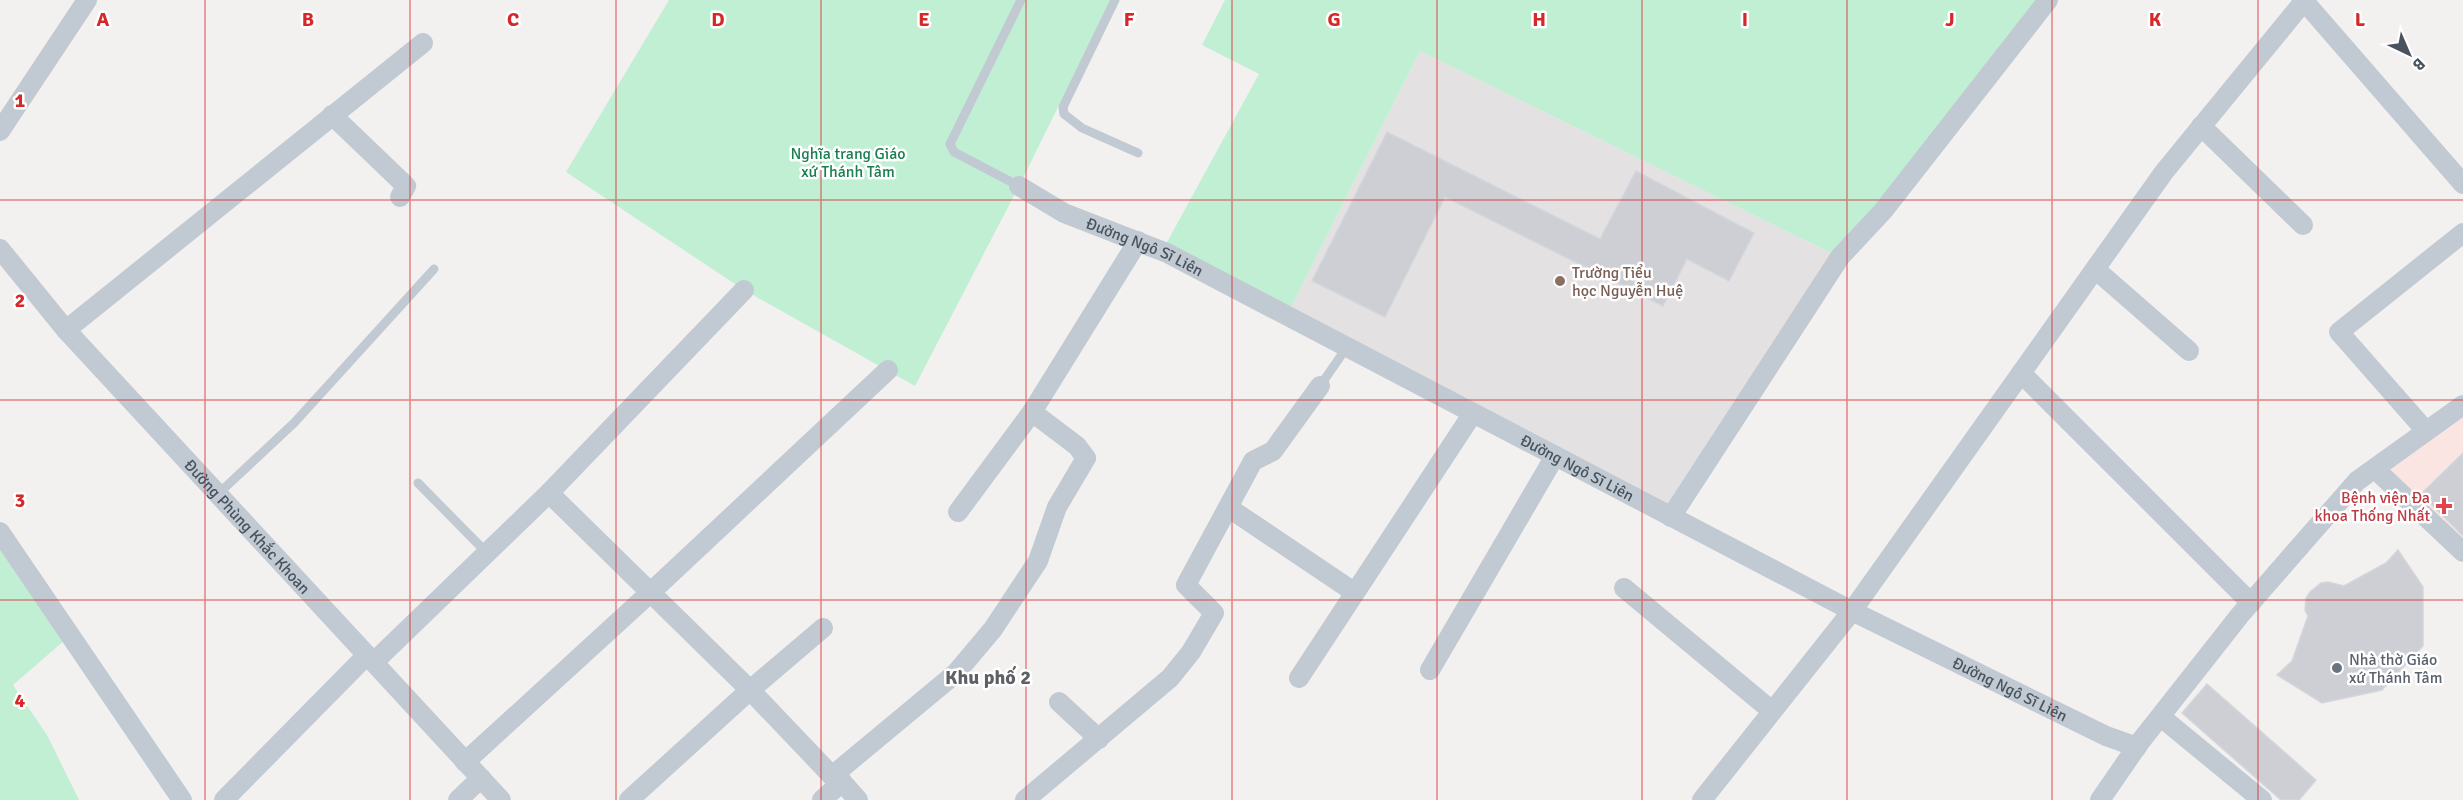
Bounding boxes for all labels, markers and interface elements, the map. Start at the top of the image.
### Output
text: A [97,7,110,32]
text: B [302,7,314,32]
text: C [507,7,519,32]
text: D [711,7,725,32]
text: E [918,7,930,32]
text: F [1124,7,1135,32]
text: G [1327,7,1341,32]
text: H [1532,7,1546,32]
text: I [1742,7,1748,32]
text: J [1945,7,1955,32]
text: K [2149,7,2162,32]
text: L [2355,7,2366,32]
north arrow [2379,24,2439,84]
text: B [2408,53,2429,75]
text: 1 [15,88,26,113]
park label: Nghĩa trang Giáo xứ Thánh Tâm [790,144,906,182]
street label: Đường Ngô Sĩ Liên [1083,214,1206,281]
place label: Trường Tiểu học Nguyễn Huệ [1572,263,1683,301]
marker: Trường Tiểu học Nguyễn Huệ [1553,274,1567,288]
text: 2 [15,288,25,313]
street label: Đường Ngô Sĩ Liên [1517,430,1637,506]
street label: Đường Phùng Khắc Khoan [180,455,314,599]
text: 3 [15,488,25,513]
place label: Bệnh viện Đa khoa Thống Nhất [2315,488,2430,526]
marker: Bệnh viện Đa khoa Thống Nhất [2435,497,2453,515]
place label: Nhà thờ Giáo xứ Thánh Tâm [2349,650,2442,688]
street label: Đường Ngô Sĩ Liên [1949,653,2070,726]
marker: Nhà thờ Giáo xứ Thánh Tâm [2330,661,2344,675]
district label: Khu phố 2 [945,665,1031,690]
text: 4 [15,688,26,713]

